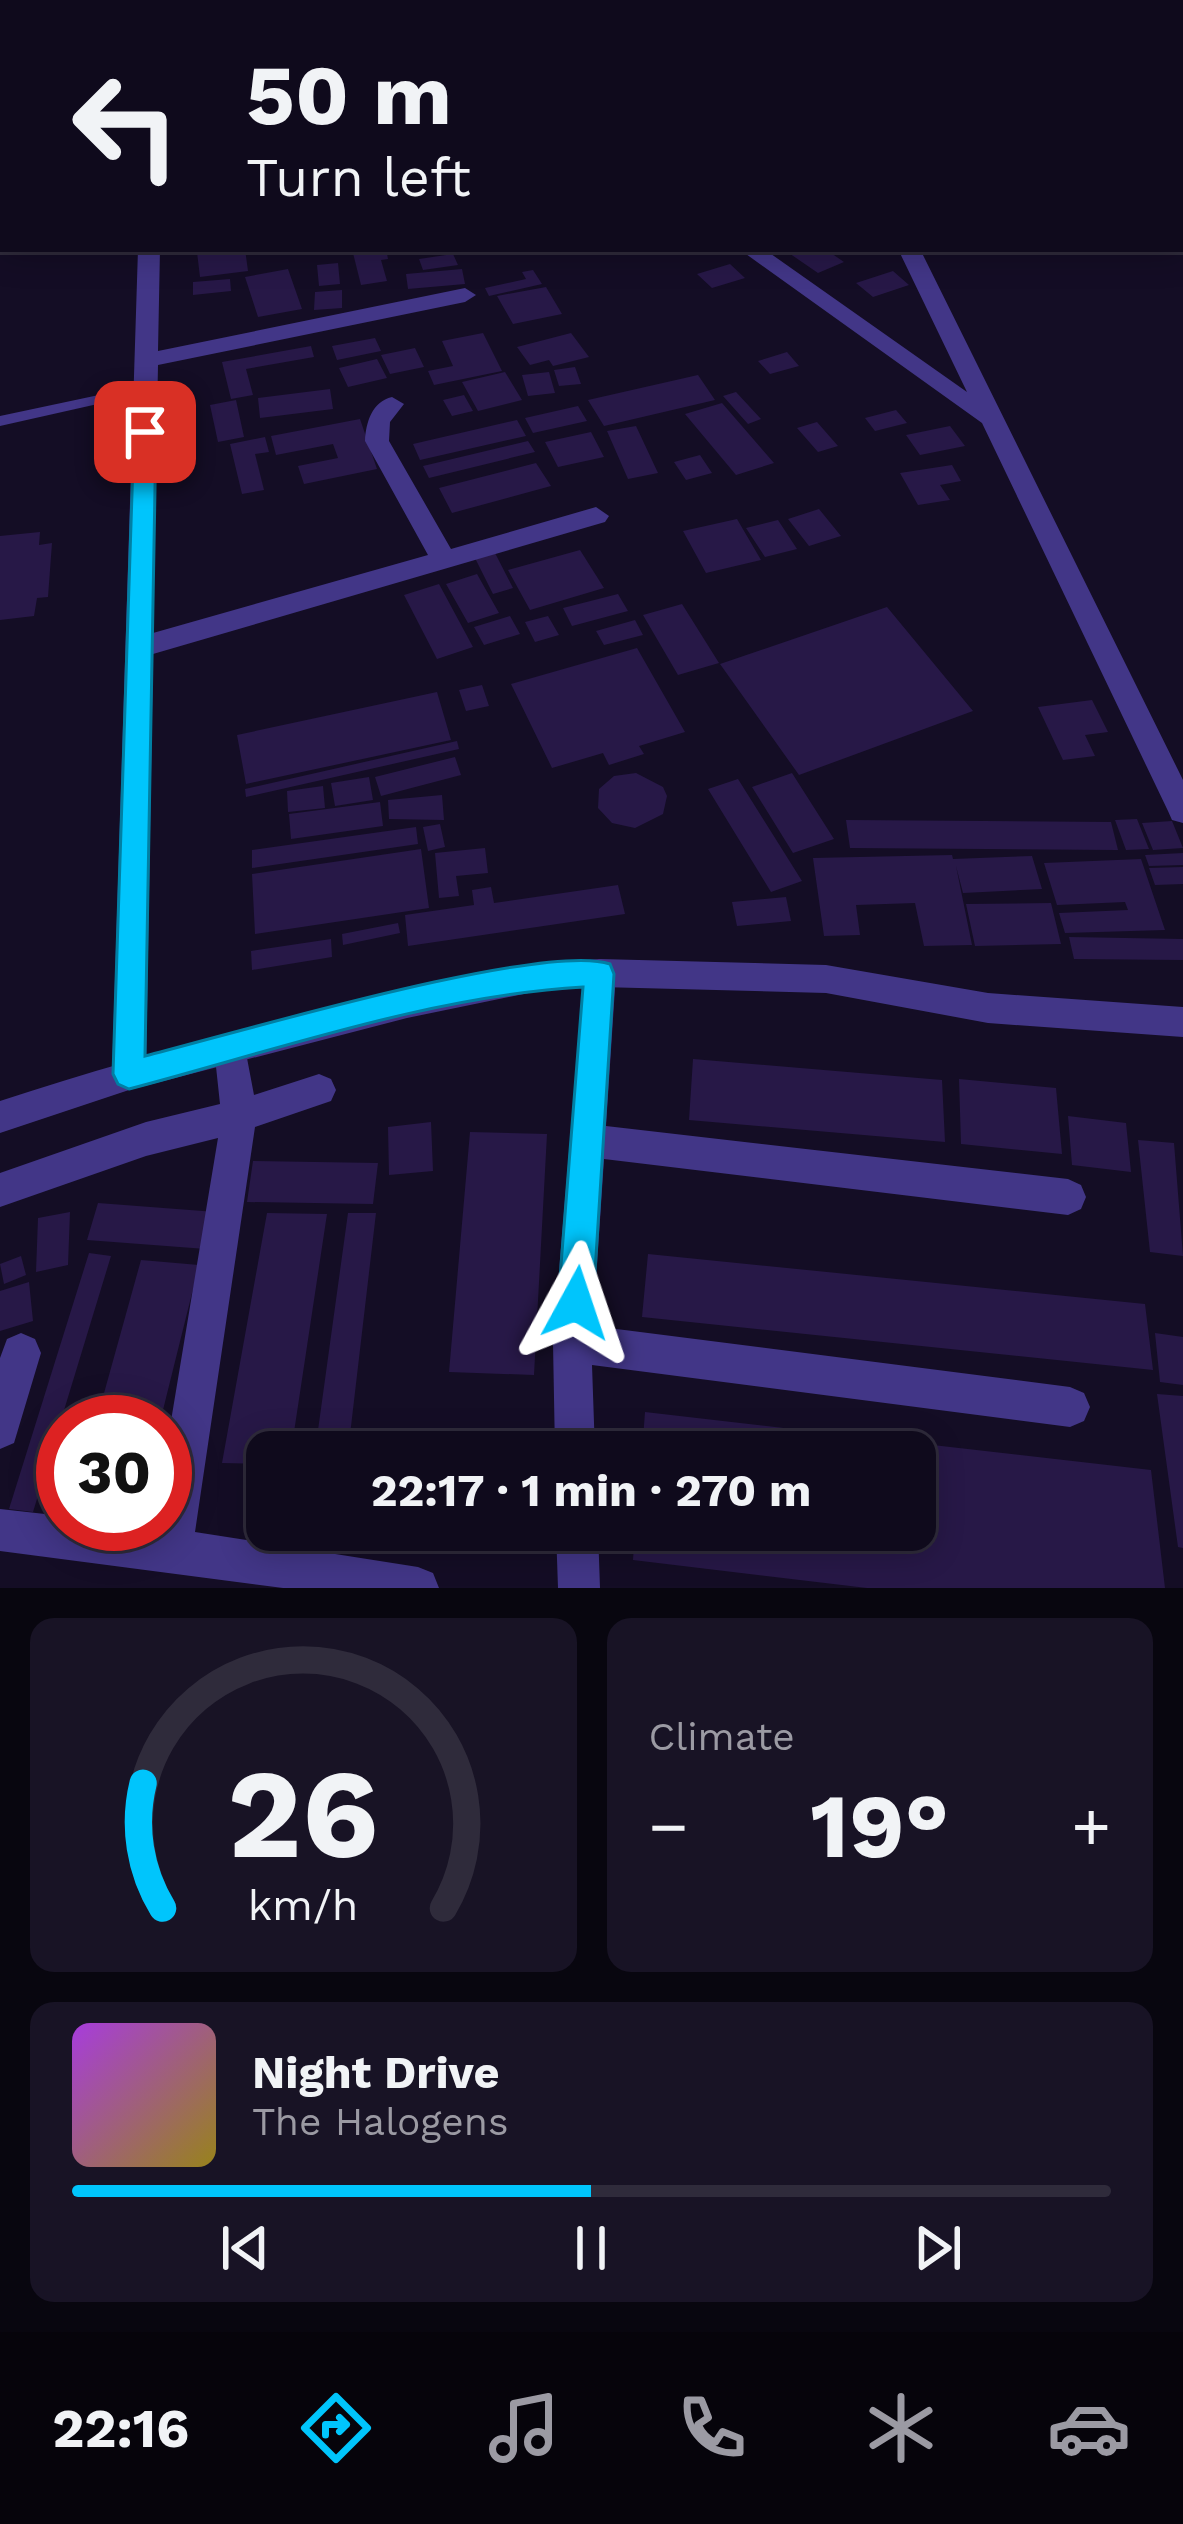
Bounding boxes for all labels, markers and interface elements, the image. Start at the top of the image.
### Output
text: 50 m [246,46,452,144]
icon: left [48,48,204,204]
text: Turn left [246,146,471,209]
pin [94,381,196,483]
icon: arrive [112,399,178,465]
position arrow [513,1240,639,1366]
speed limit sign: 30 [36,1395,192,1551]
text: 22:17 · 1 min · 270 m [371,1464,811,1517]
text: Climate [649,1714,795,1759]
text: 26 [228,1741,379,1887]
text: 19° [810,1773,949,1879]
text: − [649,1788,688,1865]
text: + [1071,1788,1111,1865]
text: km/h [248,1880,358,1930]
text: Night Drive [252,2046,500,2099]
text: The Halogens [252,2099,508,2144]
icon: previous [212,2215,278,2281]
icon: pause [558,2215,624,2281]
icon: next [905,2215,971,2281]
icon: directions [294,2386,378,2470]
icon: music [482,2386,566,2470]
icon: phone [670,2386,754,2470]
icon: climate [859,2386,943,2470]
icon: car [1047,2386,1131,2470]
text: 22:16 [52,2397,189,2460]

